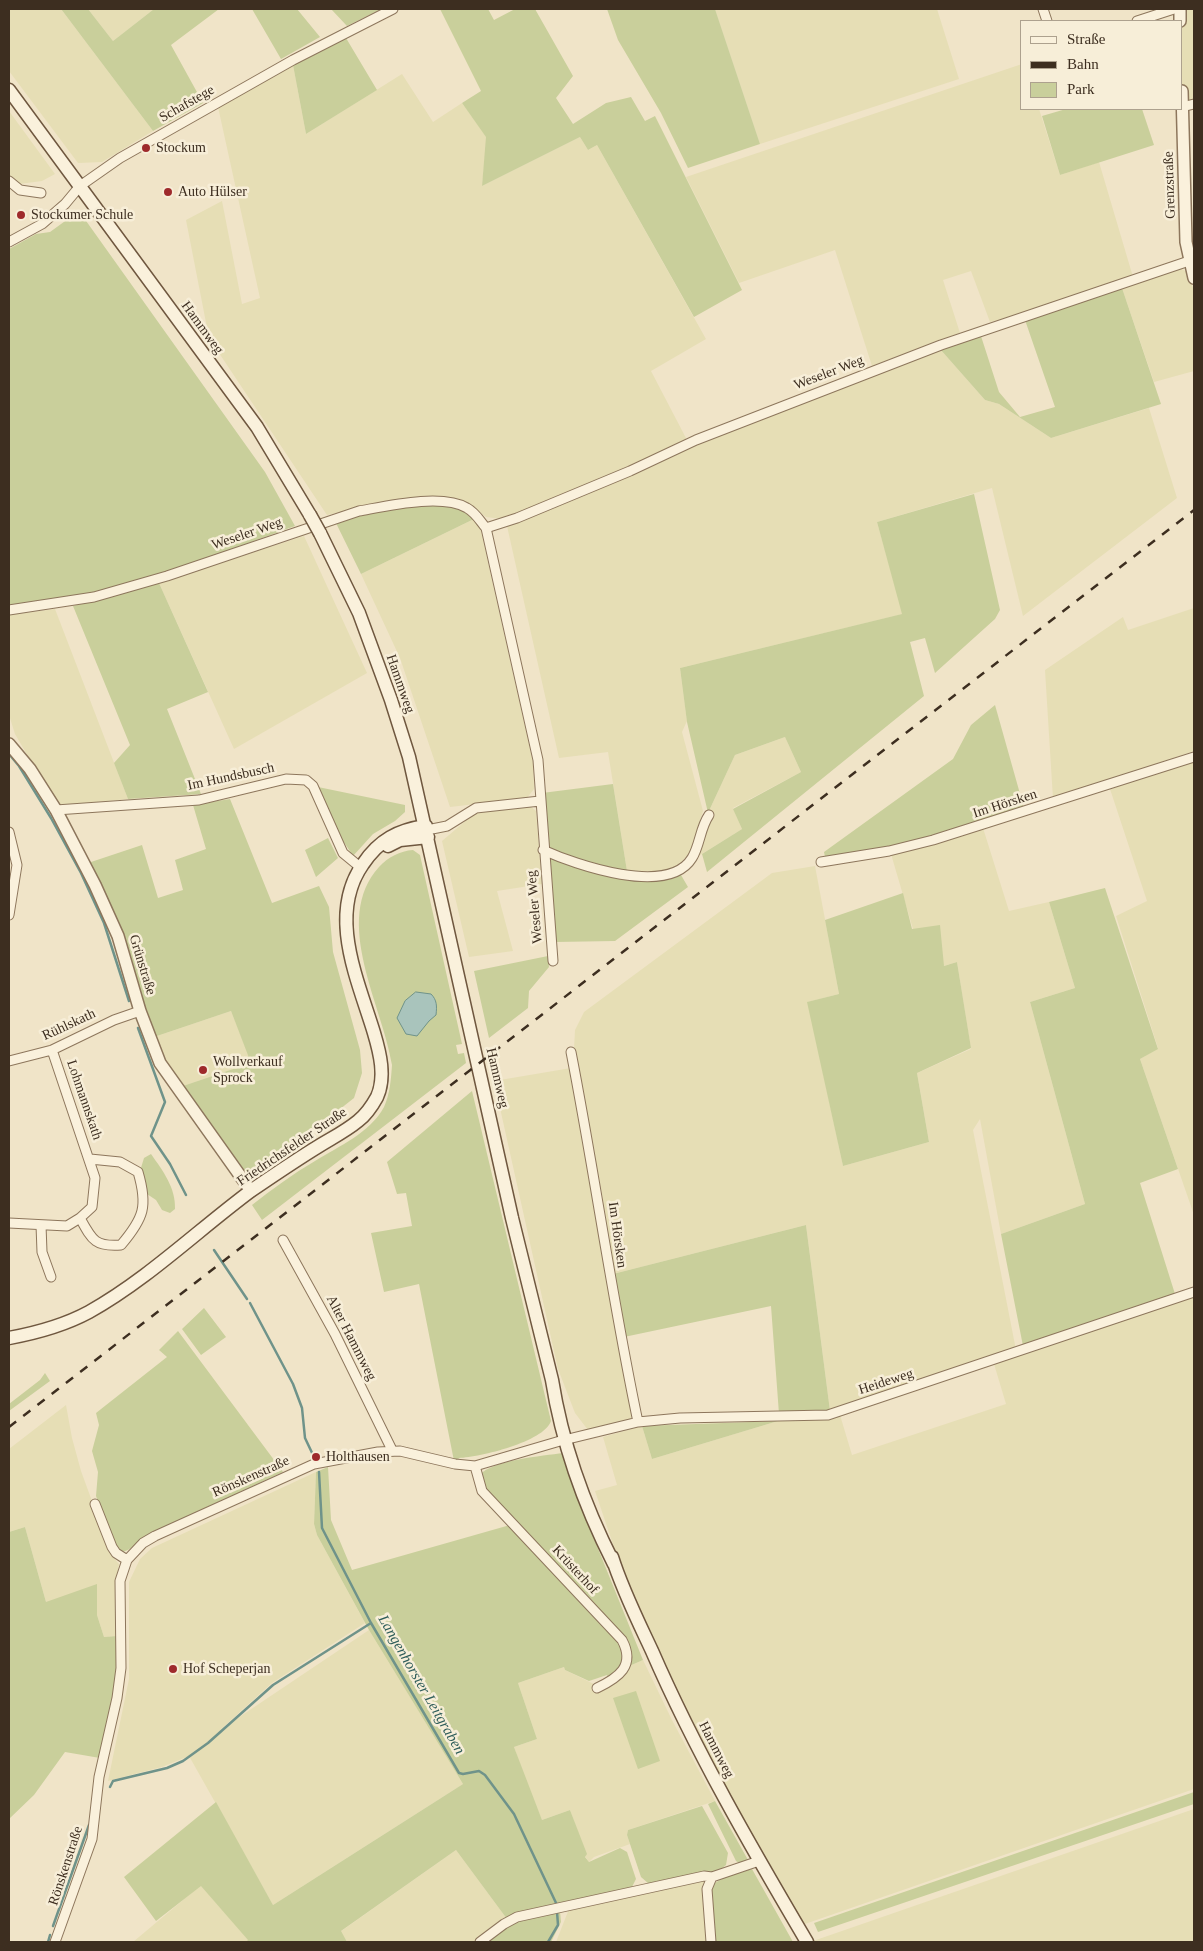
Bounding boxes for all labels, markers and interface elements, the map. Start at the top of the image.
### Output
legend [1020,20,1183,110]
text: Straße [1067,31,1105,47]
text: Bahn [1067,56,1099,72]
text: Park [1067,81,1095,97]
street label: Schafstege [157,82,217,126]
place label: Stockum [156,140,206,156]
marker: Stockum [140,142,152,154]
street label: Grenzstraße [1160,151,1180,219]
place label: Auto Hülser [178,184,247,200]
marker: Auto Hülser [162,186,174,198]
place label: Stockumer Schule [31,207,133,223]
marker: Stockumer Schule [15,209,27,221]
street label: Hammweg [177,298,227,358]
street label: Weseler Weg [792,352,866,394]
street label: Weseler Weg [209,514,285,554]
street label: Hammweg [382,652,418,716]
street label: Im Hundsbusch [186,760,276,794]
street label: Im Hörsken [971,786,1039,822]
street label: Weseler Weg [523,870,547,944]
street label: Grünstraße [125,933,159,997]
street label: Rühlskath [40,1005,98,1045]
street label: Hammweg [482,1046,512,1110]
place label: Wollverkauf Sprock [213,1054,283,1086]
street label: Lohmannskath [63,1058,105,1142]
marker: Wollverkauf Sprock [197,1064,209,1076]
street label: Friedrichsfelder Straße [234,1104,350,1190]
street label: Im Hörsken [604,1201,630,1269]
street label: Alter Hammweg [322,1292,380,1384]
street label: Heideweg [856,1365,916,1399]
place label: Holthausen [326,1449,390,1465]
marker: Holthausen [310,1451,322,1463]
street label: Rönskenstraße [210,1453,292,1501]
street label: Krüsterhof [548,1542,602,1598]
water label: Langenhorster Leitgraben [374,1612,468,1758]
place label: Hof Scheperjan [183,1661,270,1677]
marker: Hof Scheperjan [167,1663,179,1675]
street label: Hammweg [695,1719,737,1781]
street label: Rönskenstraße [45,1824,87,1908]

